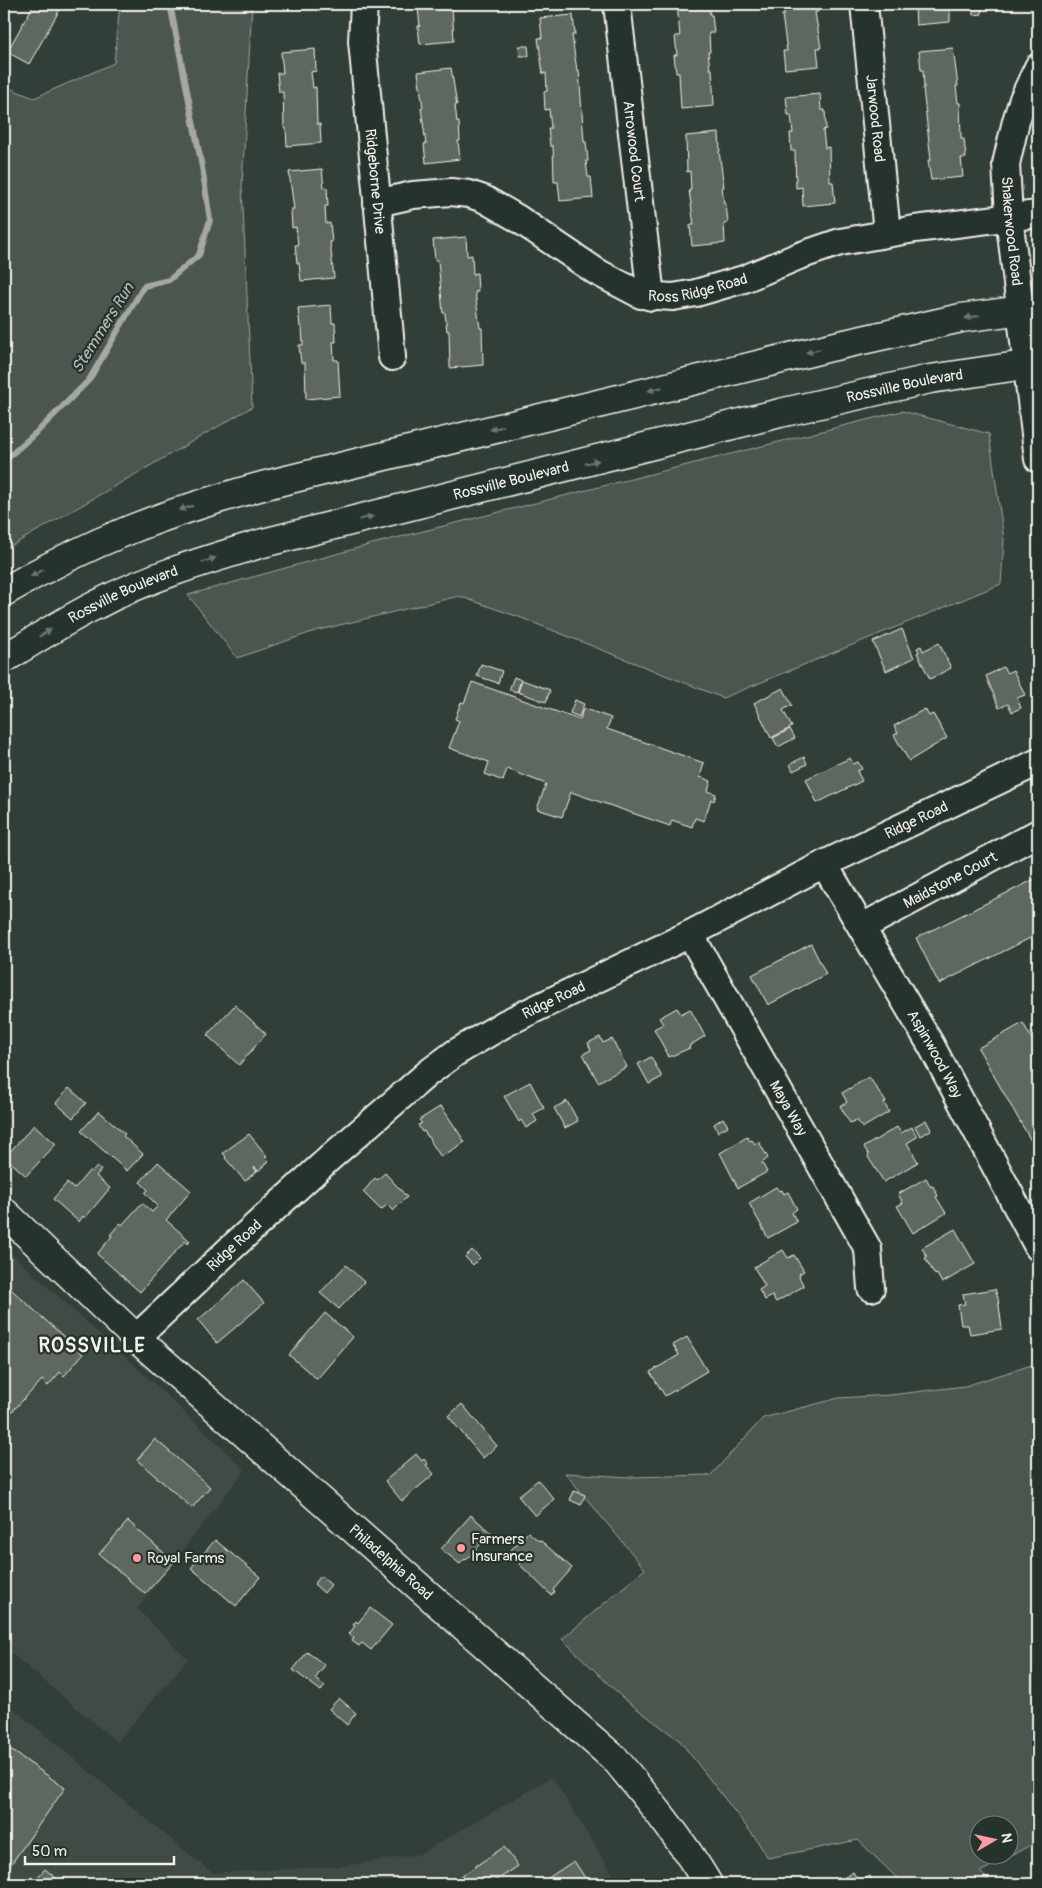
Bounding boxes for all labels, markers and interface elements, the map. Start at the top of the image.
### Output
street label: Jarwood Road [862,74,889,163]
street label: Arrowood Court [619,100,649,203]
street label: Ridgeborne Drive [361,128,390,235]
street label: Shakerwood Road [997,176,1027,287]
street label: Ross Ridge Road [648,269,750,307]
water label: Stemmers Run [67,278,139,377]
one-way arrow [964,313,980,321]
one-way arrow [806,347,821,355]
street label: Rossville Boulevard [845,365,964,407]
one-way arrow [648,385,663,393]
one-way arrow [490,424,505,432]
street label: Rossville Boulevard [451,457,571,504]
one-way arrow [584,458,599,466]
one-way arrow [178,505,193,512]
one-way arrow [359,514,374,522]
one-way arrow [202,555,217,563]
street label: Rossville Boulevard [65,561,181,627]
one-way arrow [30,569,44,577]
one-way arrow [39,629,52,638]
street label: Ridge Road [882,797,951,843]
street label: Maidstone Court [900,847,1001,913]
street label: Ridge Road [519,977,588,1023]
street label: Aspinwood Way [903,1006,967,1102]
street label: Maya Way [765,1077,812,1140]
street label: Ridge Road [203,1215,266,1275]
district label: ROSSVILLE [38,1333,146,1358]
street label: Philadelphia Road [345,1520,437,1604]
place label: Farmers Insurance [471,1530,533,1566]
marker: Farmers Insurance [455,1542,467,1554]
place label: Royal Farms [147,1549,225,1568]
marker: Royal Farms [131,1552,143,1564]
north arrow [970,1816,1020,1866]
text: N [997,1832,1015,1844]
scale bar [25,1833,174,1865]
text: 50 m [32,1842,67,1861]

